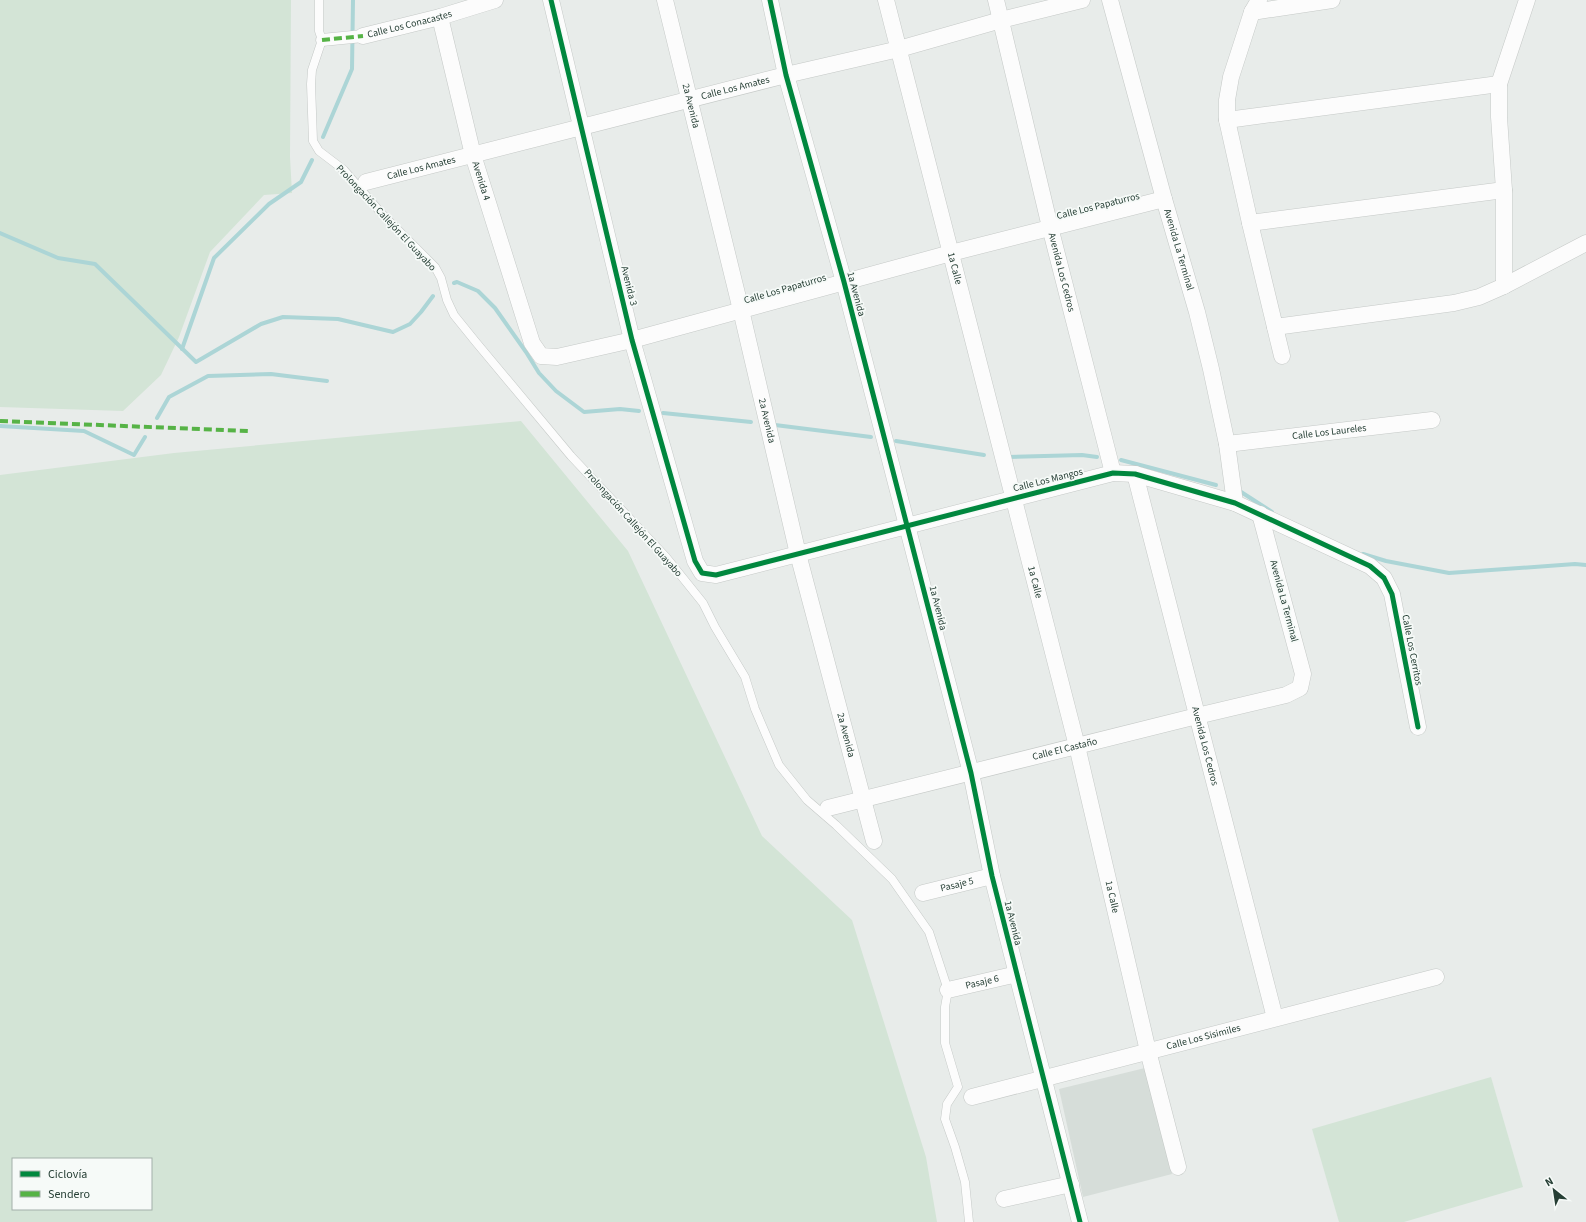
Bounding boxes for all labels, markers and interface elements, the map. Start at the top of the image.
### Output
street label: Calle Los Conacastes [366,7,454,42]
street label: Calle Los Amates [699,72,771,103]
street label: 2a Avenida [679,82,703,130]
street label: Calle Los Amates [385,152,457,183]
street label: Avenida 4 [468,159,494,202]
street label: Prolongación Callejón El Guayabo [333,162,439,274]
street label: Calle Los Papaturros [1055,189,1141,223]
street label: Avenida La Terminal [1160,207,1197,293]
street label: Avenida Los Cedros [1045,231,1078,313]
street label: 1a Calle [944,251,966,286]
street label: Avenida 3 [617,265,641,307]
street label: 1a Avenida [843,270,869,318]
street label: Calle Los Papaturros [742,271,828,307]
street label: 2a Avenida [755,397,779,445]
street label: Calle Los Laureles [1291,421,1367,443]
street label: Calle Los Mangos [1012,465,1084,495]
street label: Prolongación Callejón El Guayabo [581,466,685,580]
street label: Avenida La Terminal [1266,558,1302,644]
street label: 1a Calle [1024,565,1046,600]
street label: 1a Avenida [926,584,950,632]
street label: Calle Los Cerritos [1398,613,1426,687]
street label: Avenida Los Cedros [1188,705,1222,787]
street label: 2a Avenida [833,711,859,759]
street label: Calle El Castaño [1031,734,1099,764]
street label: Pasaje 5 [939,874,975,895]
street label: 1a Calle [1102,879,1123,915]
street label: 1a Avenida [1001,899,1025,947]
street label: Pasaje 6 [964,971,1000,993]
street label: Calle Los Sisimiles [1165,1021,1242,1053]
legend [12,1158,152,1210]
text: Ciclovía [48,1166,87,1183]
north arrow [1534,1170,1574,1210]
text: N [1542,1173,1556,1190]
text: Sendero [48,1186,90,1203]

